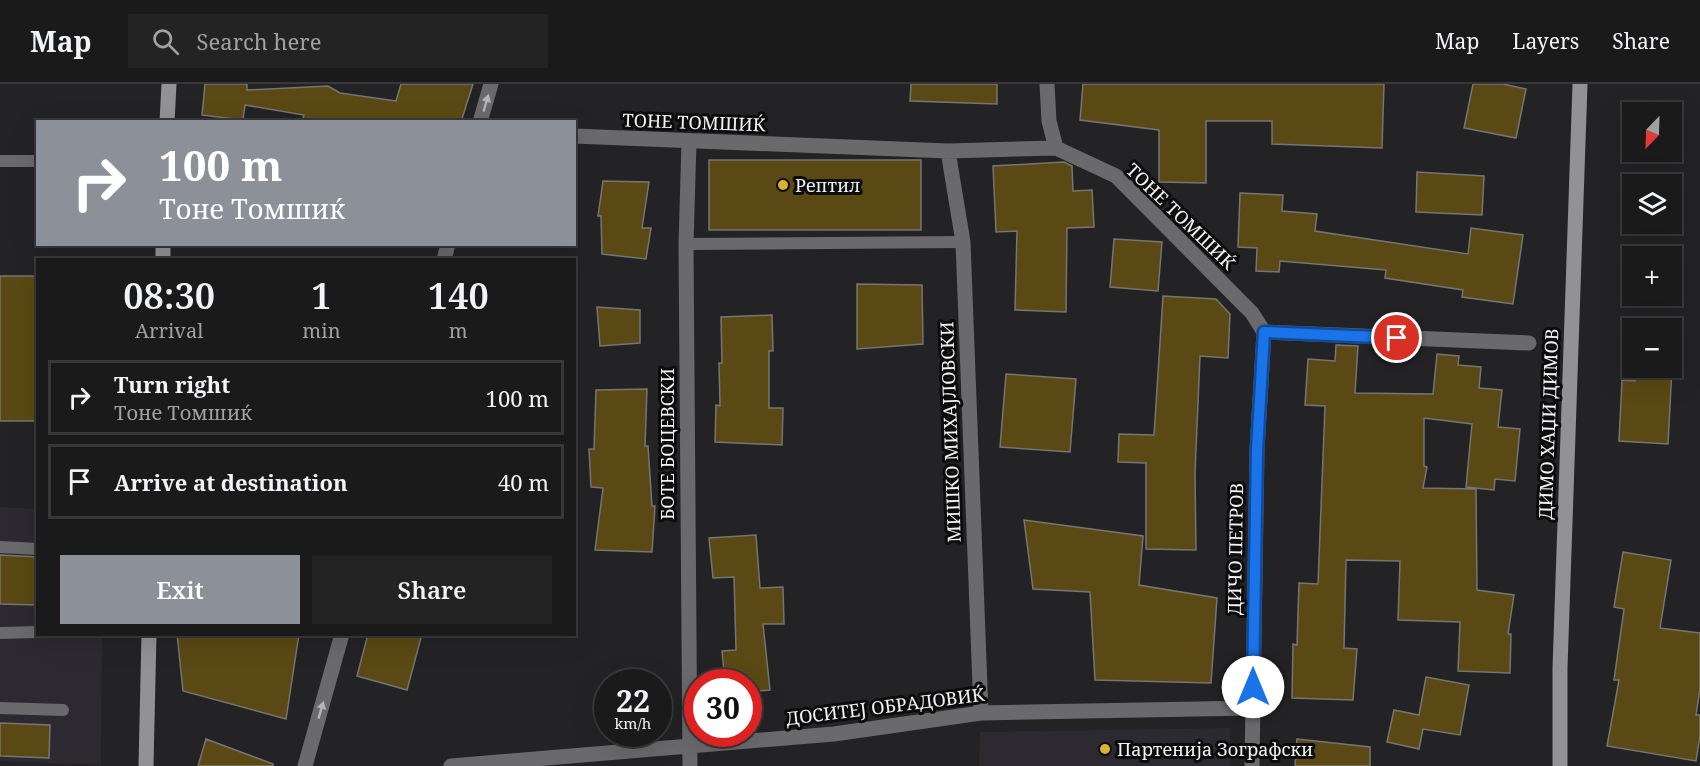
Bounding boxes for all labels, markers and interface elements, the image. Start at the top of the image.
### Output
search box [128,14,548,68]
text: Map [30,22,92,60]
icon: search [149,25,182,58]
text: Search here [197,26,321,56]
text: Map [1435,27,1479,55]
text: Layers [1512,27,1579,55]
text: Share [1612,27,1670,55]
one-way arrow [482,94,491,112]
north arrow [1622,102,1682,162]
map controls [1622,102,1682,378]
street label: ТОНЕ ТОМШИЌ [622,108,766,137]
text: 100 m [159,136,283,193]
icon: right [60,144,138,222]
street label: ТОНЕ ТОМШИЌ [1121,158,1241,275]
place label: Рептил [795,173,860,197]
button: layers [1622,174,1682,234]
marker: Рептил [776,178,790,192]
text: Тоне Томшиќ [159,190,345,227]
button: + [1622,246,1682,306]
text: 08:30 [123,271,215,320]
text: 1 [311,271,332,320]
text: 140 [428,271,489,320]
pin [1371,312,1422,363]
text: Arrival [135,317,203,344]
text: min [302,317,341,344]
text: m [449,317,468,344]
button: − [1622,318,1682,378]
street label: МИШКО МИХАЈЛОВСКИ [934,321,966,543]
icon: arrive [1380,321,1413,354]
street label: ДИМО ХАЏИ ДИМОВ [1533,328,1563,520]
street label: БОТЕ БОЦЕВСКИ [655,368,679,520]
text: Turn right [114,369,230,399]
icon: right [63,381,96,414]
text: 100 m [486,383,549,413]
text: Тоне Томшиќ [114,399,252,426]
icon: arrive [63,465,96,498]
text: Arrive at destination [114,467,348,497]
text: 40 m [498,467,549,497]
street label: ДИЧО ПЕТРОВ [1222,483,1248,615]
button: Exit [60,555,300,624]
button: Share [312,555,552,624]
position arrow [1221,655,1285,719]
speed limit sign: 30 [684,669,762,747]
text: 22 [616,680,650,721]
street label: ДОСИТЕЈ ОБРАДОВИЌ [784,682,986,730]
one-way arrow [317,701,326,719]
text: km/h [615,713,651,733]
place label: Партенија Зографски [1117,737,1313,761]
marker: Партенија Зографски [1098,742,1112,756]

